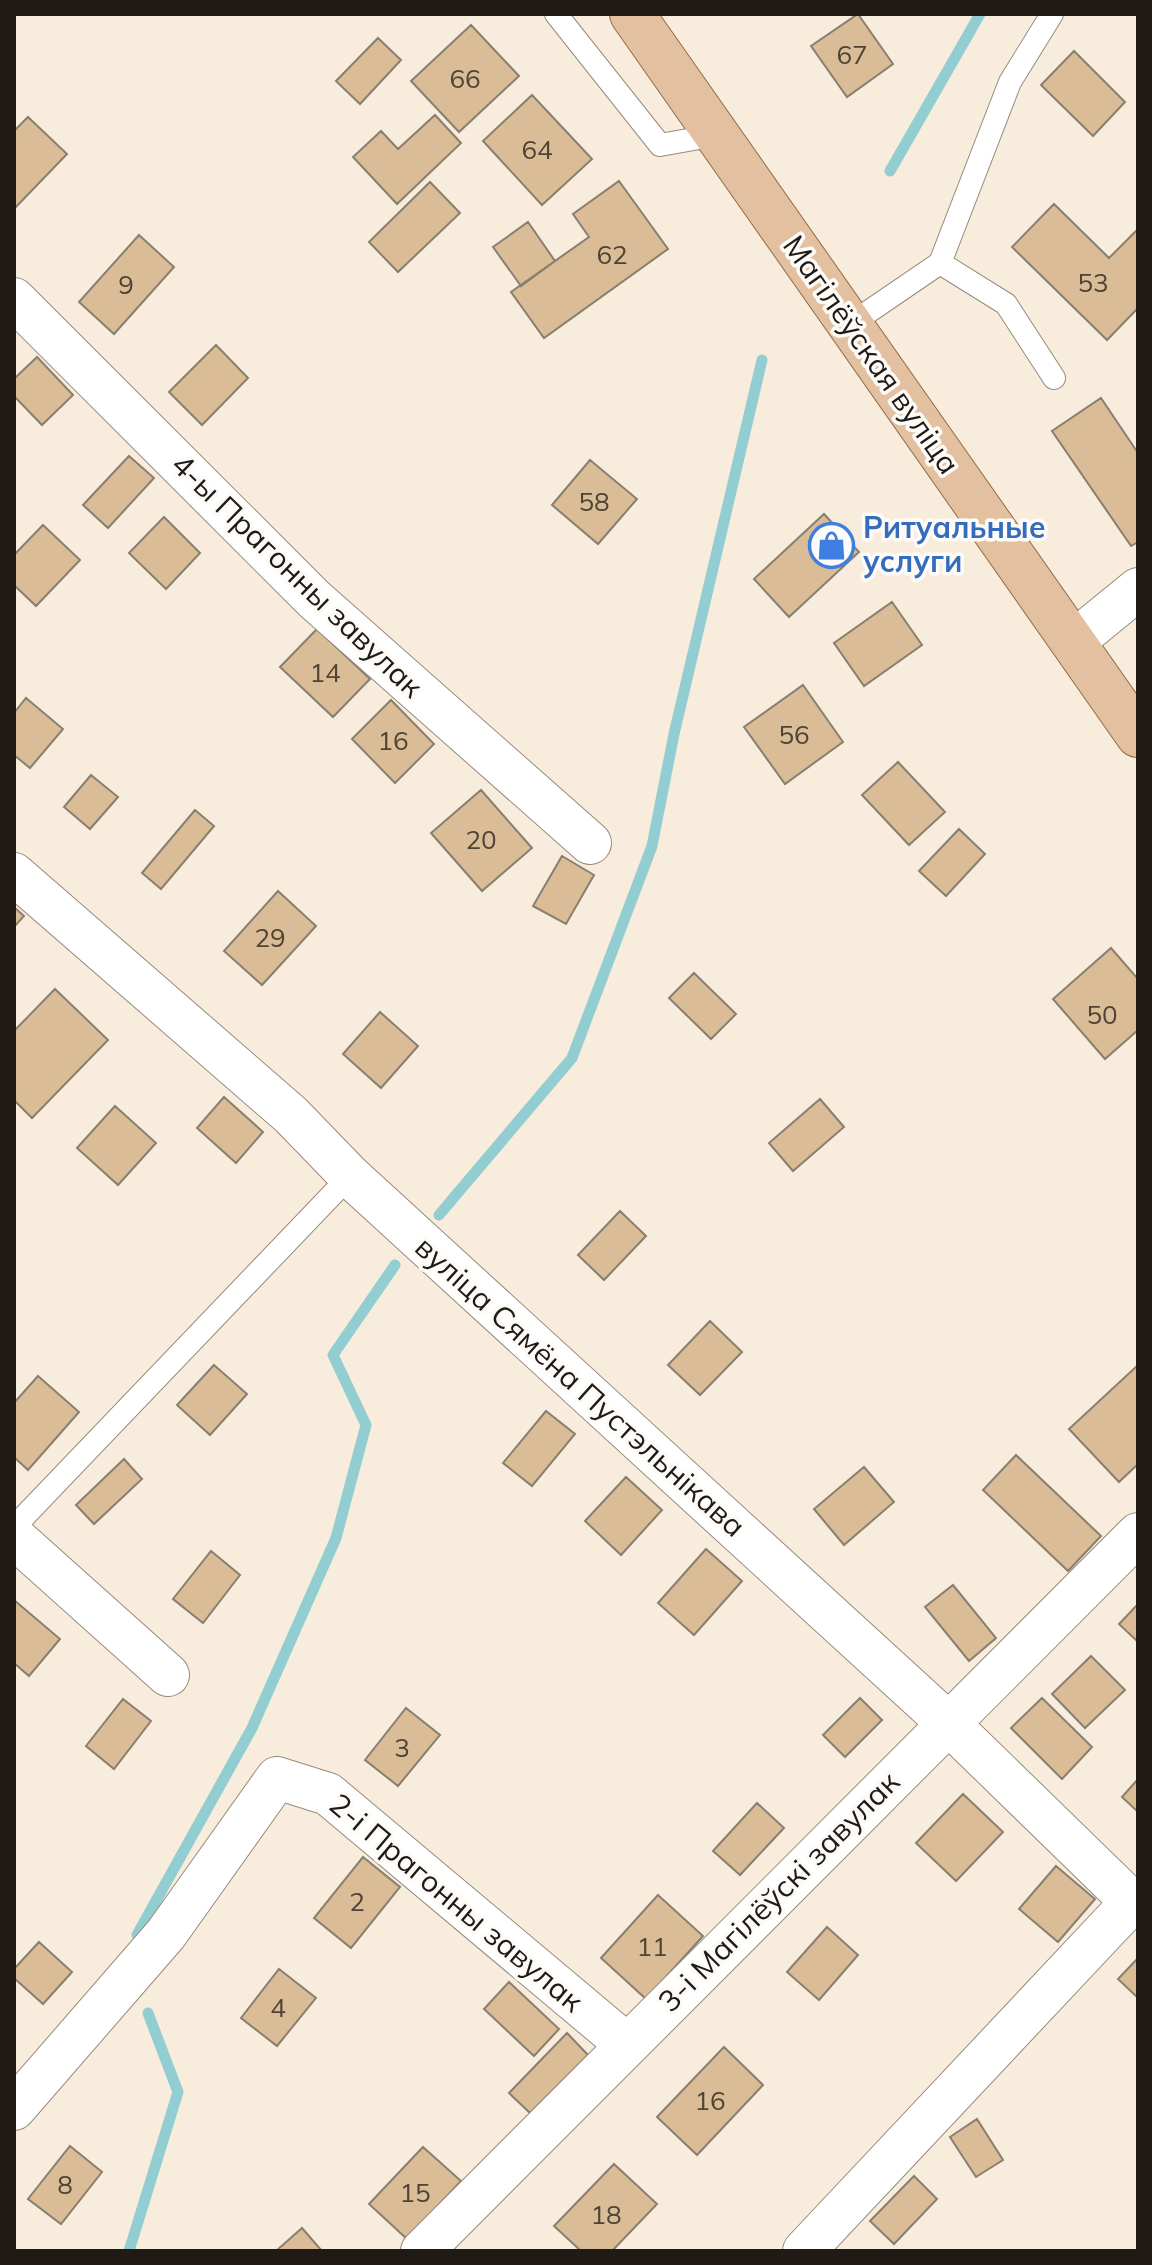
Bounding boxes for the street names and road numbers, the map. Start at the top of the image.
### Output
street label: Магілёўская вуліца [775,228,968,481]
street label: 4-ы Прагонны завулак [164,445,432,706]
street label: вуліца Сямёна Пустэльнікава [408,1228,754,1545]
street label: 3-і Магілёўскі завулак [650,1762,907,2020]
street label: 2-і Прагонны завулак [322,1785,592,2020]

